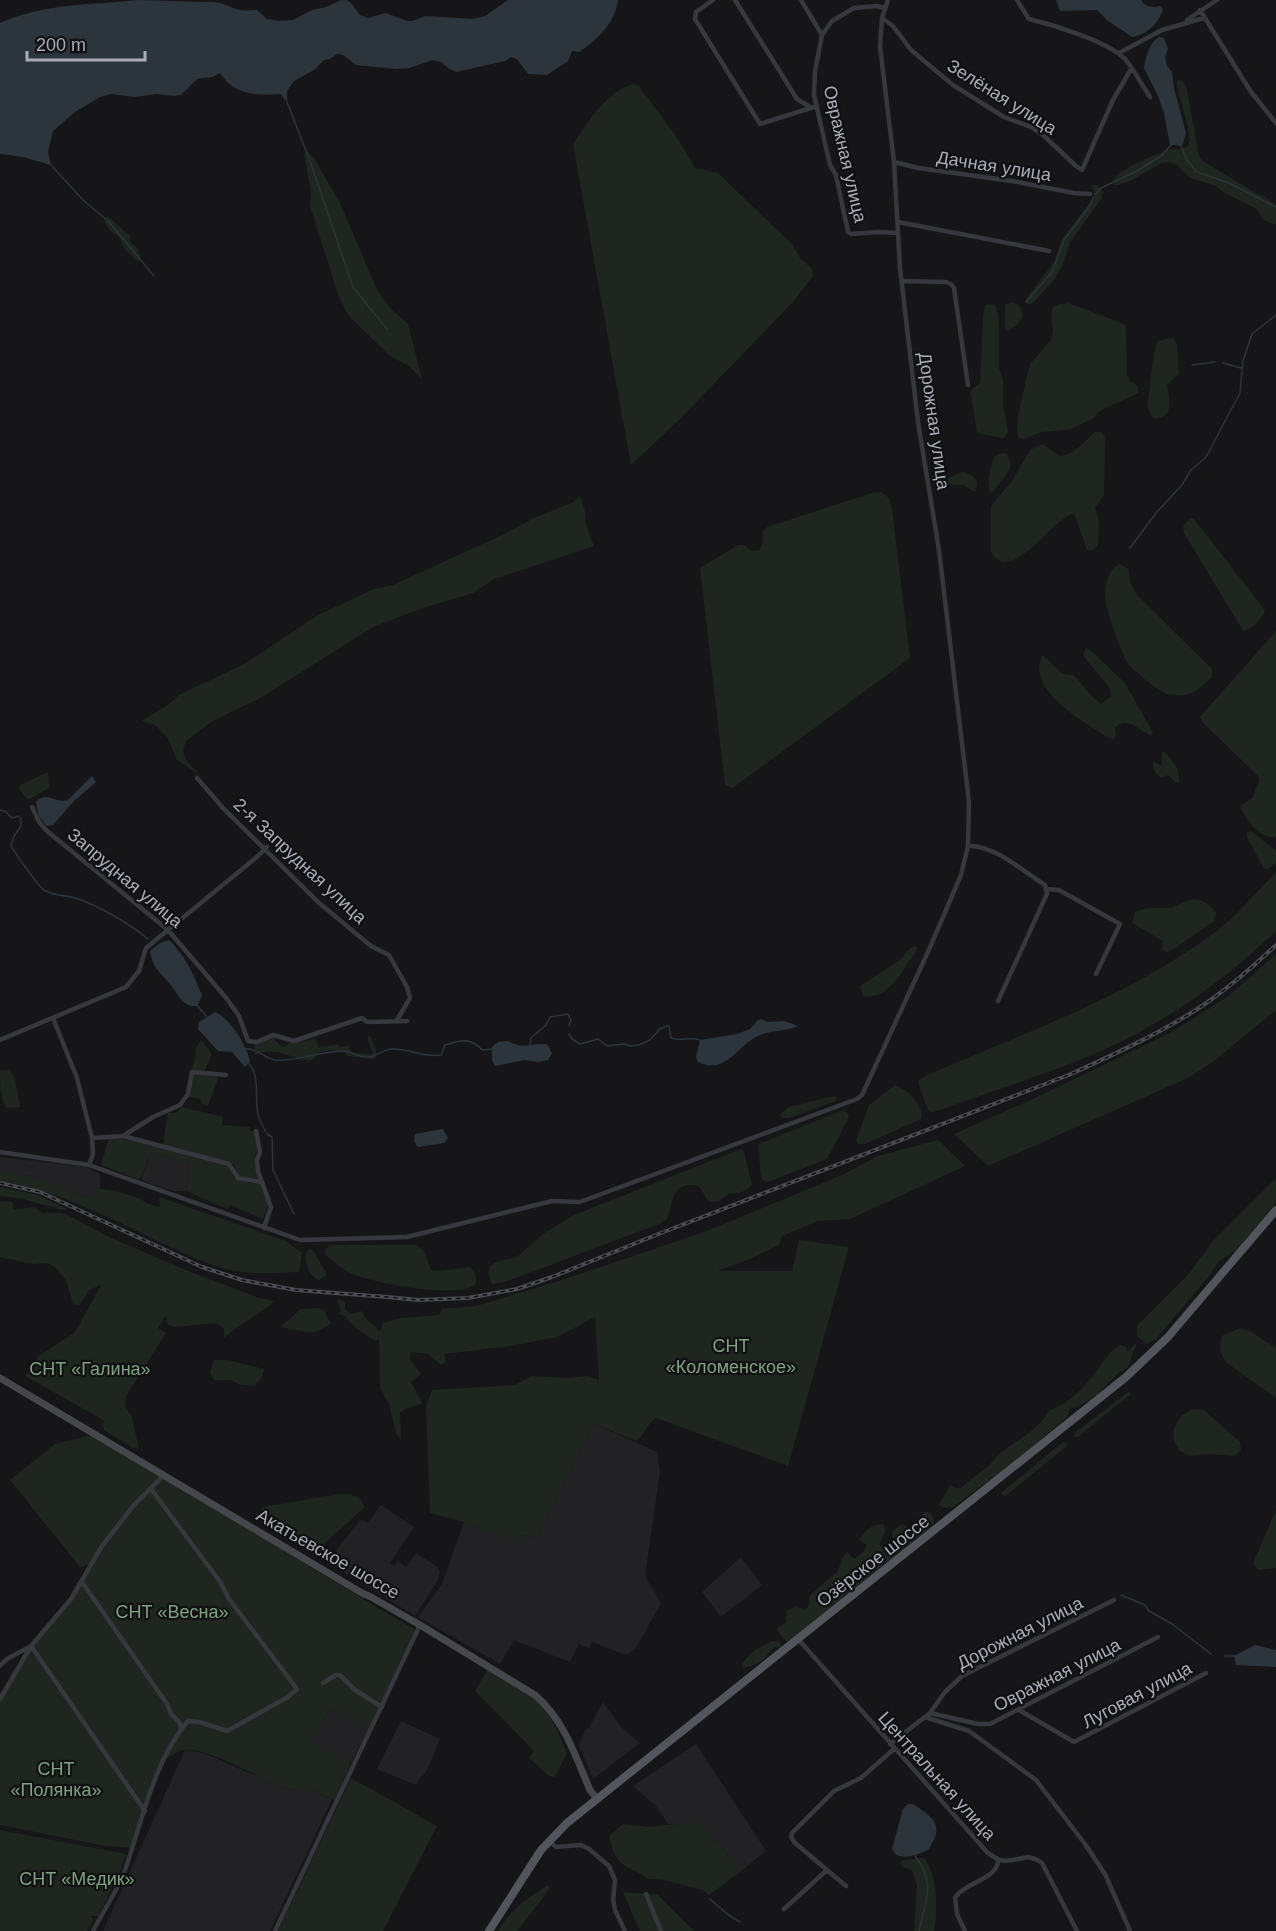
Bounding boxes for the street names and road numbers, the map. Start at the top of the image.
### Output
street label: Зелёная улица [944,55,1061,139]
street label: Овражная улица [820,84,871,225]
street label: Дачная улица [935,147,1054,185]
street label: Дорожная улица [914,351,954,492]
street label: 2-я Запрудная улица [229,794,371,928]
street label: Запрудная улица [64,824,187,932]
street label: Акатьевское шоссе [253,1505,403,1603]
street label: Озёрское шоссе [813,1511,933,1611]
street label: Дорожная улица [954,1592,1087,1673]
street label: Овражная улица [990,1634,1125,1716]
street label: Луговая улица [1079,1657,1196,1732]
street label: Центральная улица [874,1708,1000,1845]

